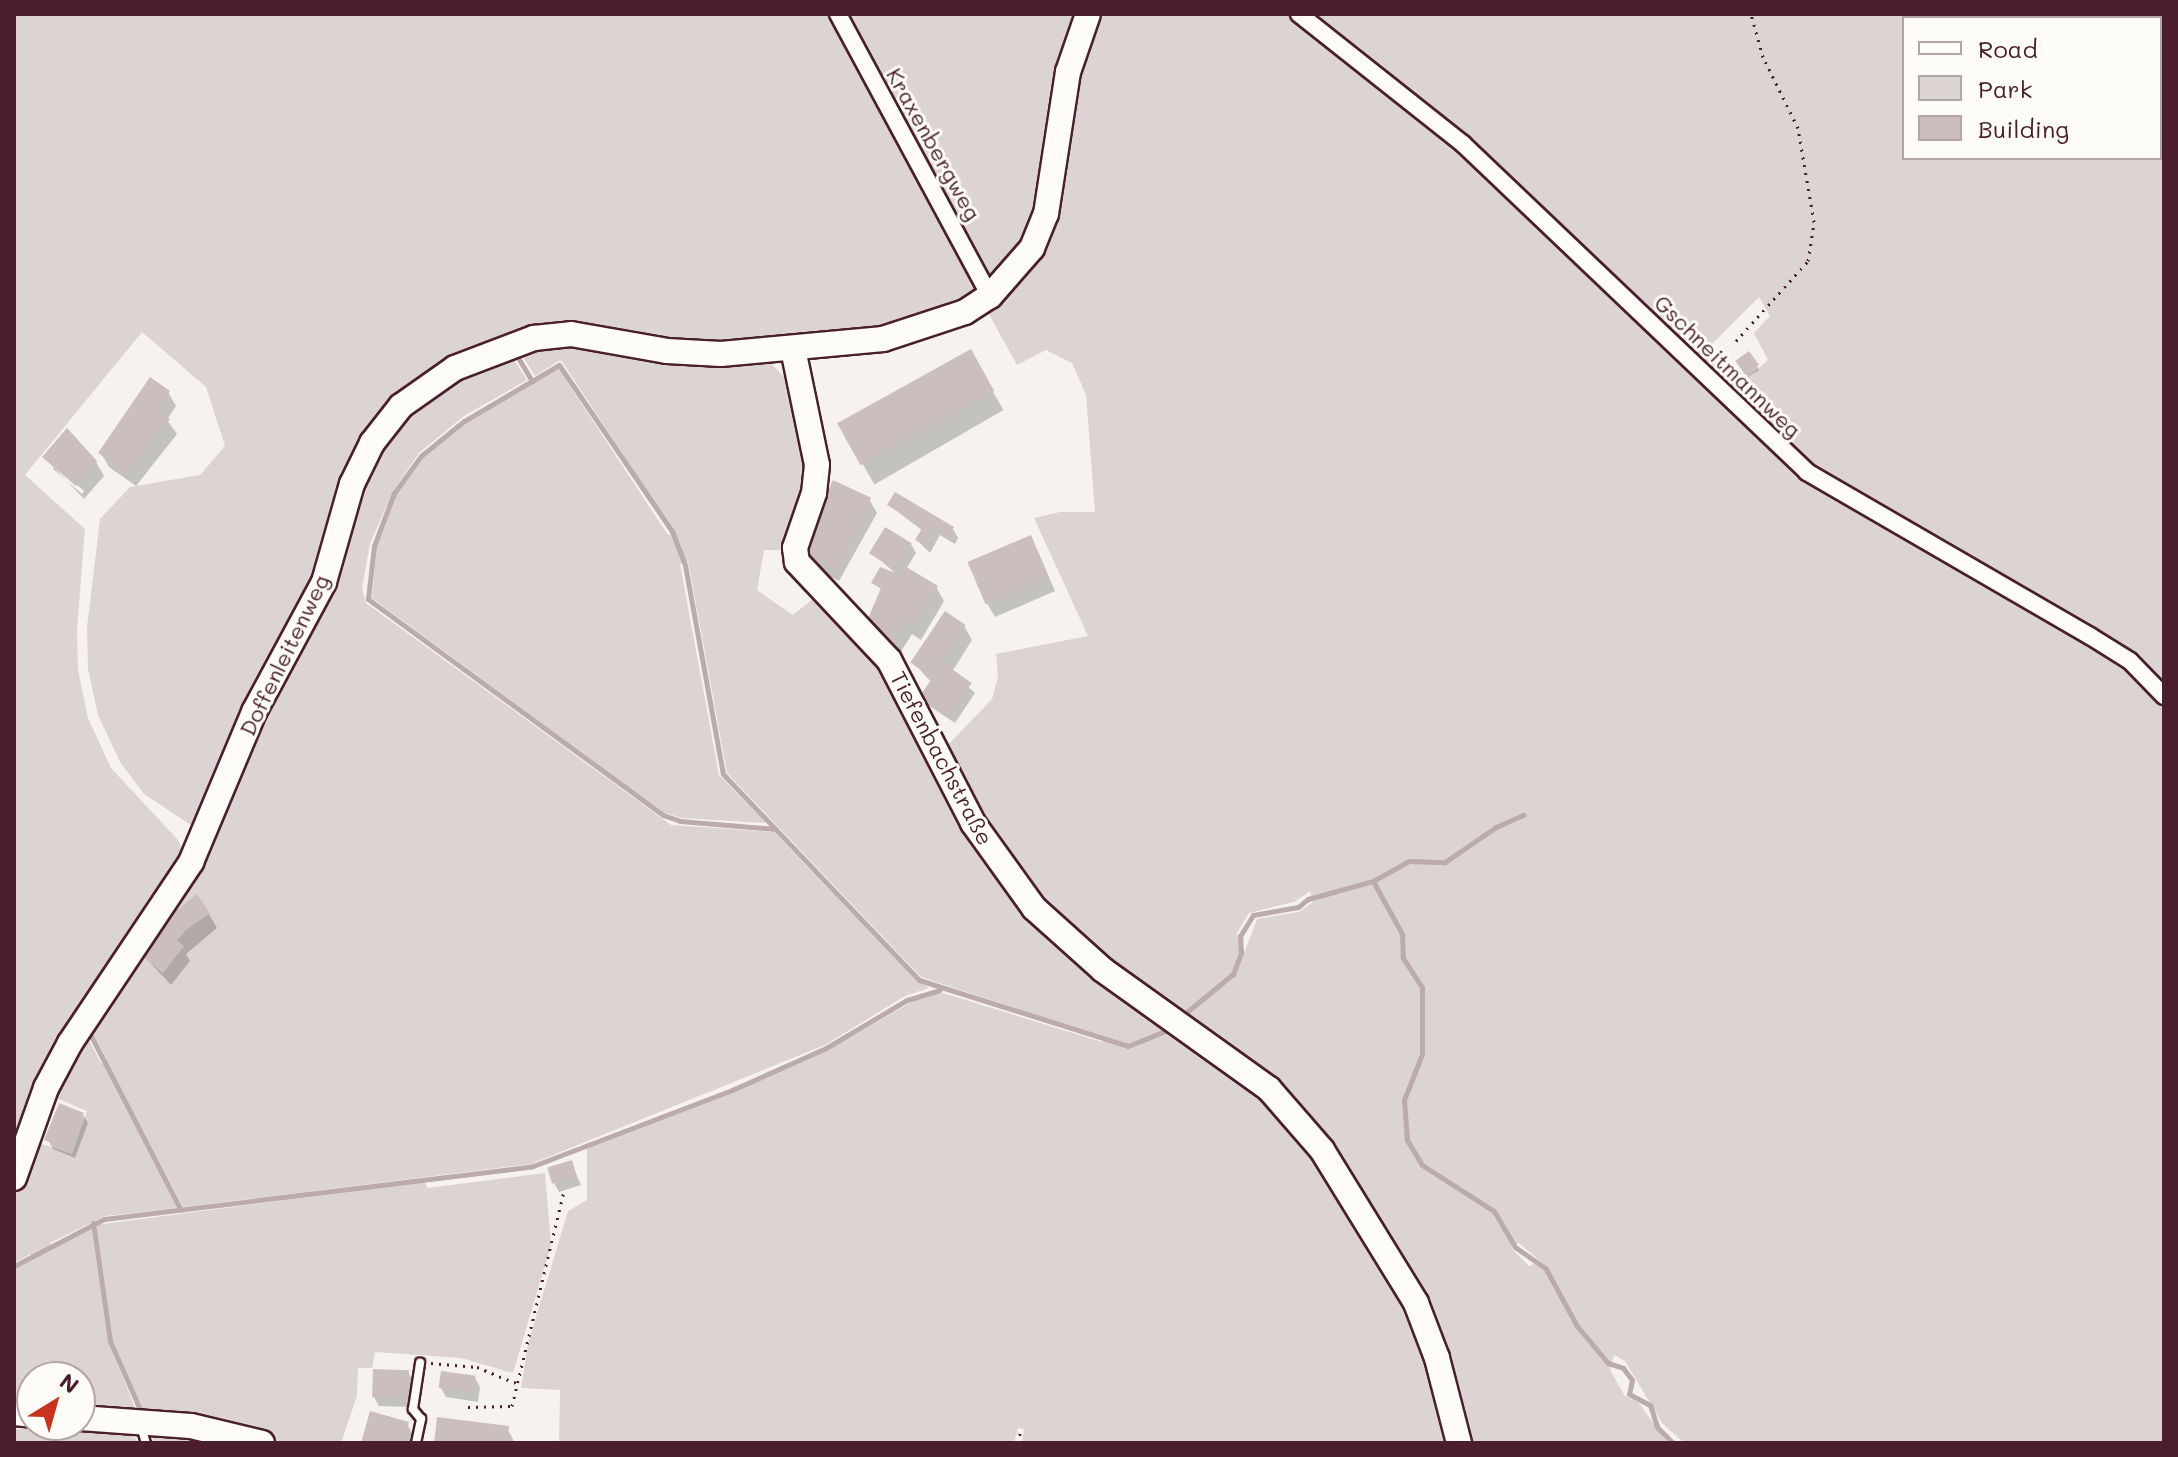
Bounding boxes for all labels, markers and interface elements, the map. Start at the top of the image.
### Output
legend [1902,16,2162,160]
text: Road [1978,33,2038,64]
street label: Kraxenbergweg [881,63,987,225]
text: Park [1978,73,2032,104]
text: Building [1978,113,2069,144]
street label: Gschneitmannweg [1649,289,1807,443]
street label: Doffenleitenweg [234,570,334,740]
street label: Tiefenbachstraße [885,667,999,849]
north arrow [16,1361,96,1441]
text: N [54,1366,85,1400]

